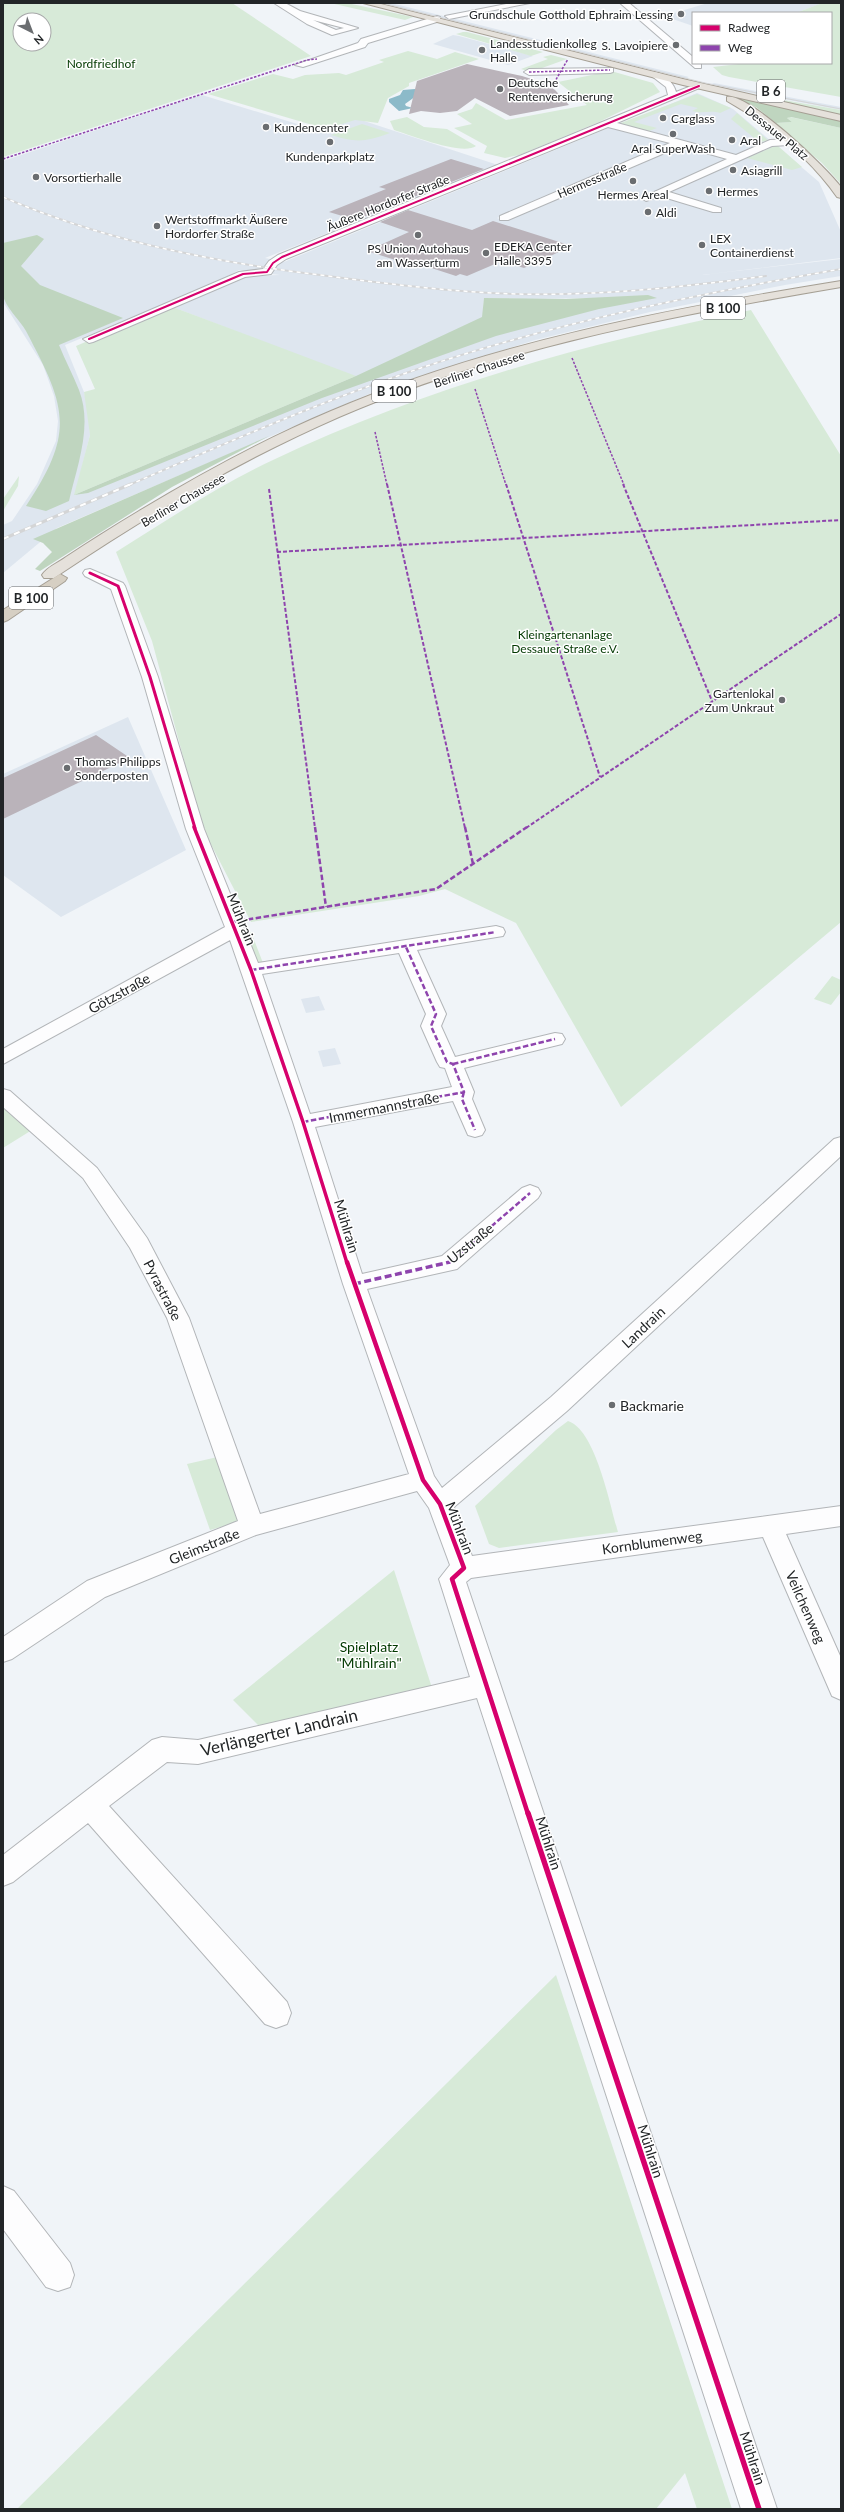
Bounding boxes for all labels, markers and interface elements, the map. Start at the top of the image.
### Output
place label: Grundschule Gotthold Ephraim Lessing [469,7,673,22]
marker: Grundschule Gotthold Ephraim Lessing [676,9,686,19]
north arrow [12,12,52,52]
legend [692,12,832,64]
text: Radweg [728,20,770,35]
text: N [32,32,47,47]
place label: Landesstudienkolleg Halle [490,36,597,65]
place label: S. Lavoipiere [601,38,668,53]
marker: S. Lavoipiere [671,40,681,50]
text: Weg [728,40,752,55]
marker: Landesstudienkolleg Halle [477,45,487,55]
park label: Nordfriedhof [67,56,136,71]
place label: Deutsche Rentenversicherung [508,75,613,104]
road number: B 6 [757,80,785,102]
marker: Deutsche Rentenversicherung [495,84,505,94]
street label: Dessauer Platz [742,103,812,164]
place label: Carglass [671,111,715,126]
marker: Carglass [658,113,668,123]
place label: Kundencenter [274,120,349,135]
marker: Kundencenter [261,122,271,132]
marker: Aral SuperWash [668,129,678,139]
place label: Aral [740,133,761,148]
marker: Aral [727,135,737,145]
marker: Kundenparkplatz [325,137,335,147]
place label: Aral SuperWash [631,141,715,156]
place label: Kundenparkplatz [285,149,375,164]
street label: Hermesstraße [555,159,629,201]
place label: Asiagrill [741,163,782,178]
marker: Asiagrill [728,165,738,175]
place label: Vorsortierhalle [44,170,122,185]
marker: Vorsortierhalle [31,172,41,182]
street label: Äußere Hordorfer Straße [325,172,451,234]
marker: Hermes Areal [628,176,638,186]
place label: Hermes [717,184,758,199]
marker: Hermes [704,186,714,196]
place label: Hermes Areal [597,187,669,202]
place label: Aldi [656,205,677,220]
marker: Aldi [643,207,653,217]
place label: Wertstoffmarkt Äußere Hordorfer Straße [165,212,288,241]
marker: Wertstoffmarkt Äußere Hordorfer Straße [152,221,162,231]
marker: PS Union Autohaus am Wasserturm [413,230,423,240]
place label: LEX Containerdienst [710,231,794,260]
place label: EDEKA Center Halle 3395 [494,239,572,268]
marker: LEX Containerdienst [697,240,707,250]
place label: PS Union Autohaus am Wasserturm [367,241,469,270]
marker: EDEKA Center Halle 3395 [481,248,491,258]
road number: B 100 [701,297,745,319]
street label: Berliner Chaussee [432,347,526,391]
road number: B 100 [372,380,416,402]
street label: Berliner Chaussee [138,470,228,530]
road number: B 100 [9,587,53,609]
park label: Kleingartenanlage Dessauer Straße e.V. [511,627,619,656]
place label: Gartenlokal Zum Unkraut [705,686,775,715]
marker: Gartenlokal Zum Unkraut [777,695,787,705]
place label: Thomas Philipps Sonderposten [75,754,161,783]
marker: Thomas Philipps Sonderposten [62,763,72,773]
street label: Mühlrain [224,890,260,948]
street label: Götzstraße [85,969,153,1017]
street label: Immermannstraße [327,1088,441,1126]
street label: Mühlrain [331,1197,363,1255]
street label: Uzstraße [443,1219,497,1267]
street label: Pyrastraße [140,1257,186,1323]
street label: Landrain [618,1303,668,1351]
place label: Backmarie [620,1397,684,1414]
marker: Backmarie [607,1400,617,1410]
street label: Mühlrain [442,1499,478,1557]
street label: Gleimstraße [166,1524,242,1568]
street label: Kornblumenweg [601,1527,703,1557]
street label: Veilchenweg [782,1568,830,1646]
park label: Spielplatz "Mühlrain" [336,1638,402,1671]
street label: Verlängerter Landrain [198,1704,360,1760]
street label: Mühlrain [532,1814,566,1872]
street label: Mühlrain [634,2122,668,2180]
street label: Mühlrain [736,2429,770,2487]

